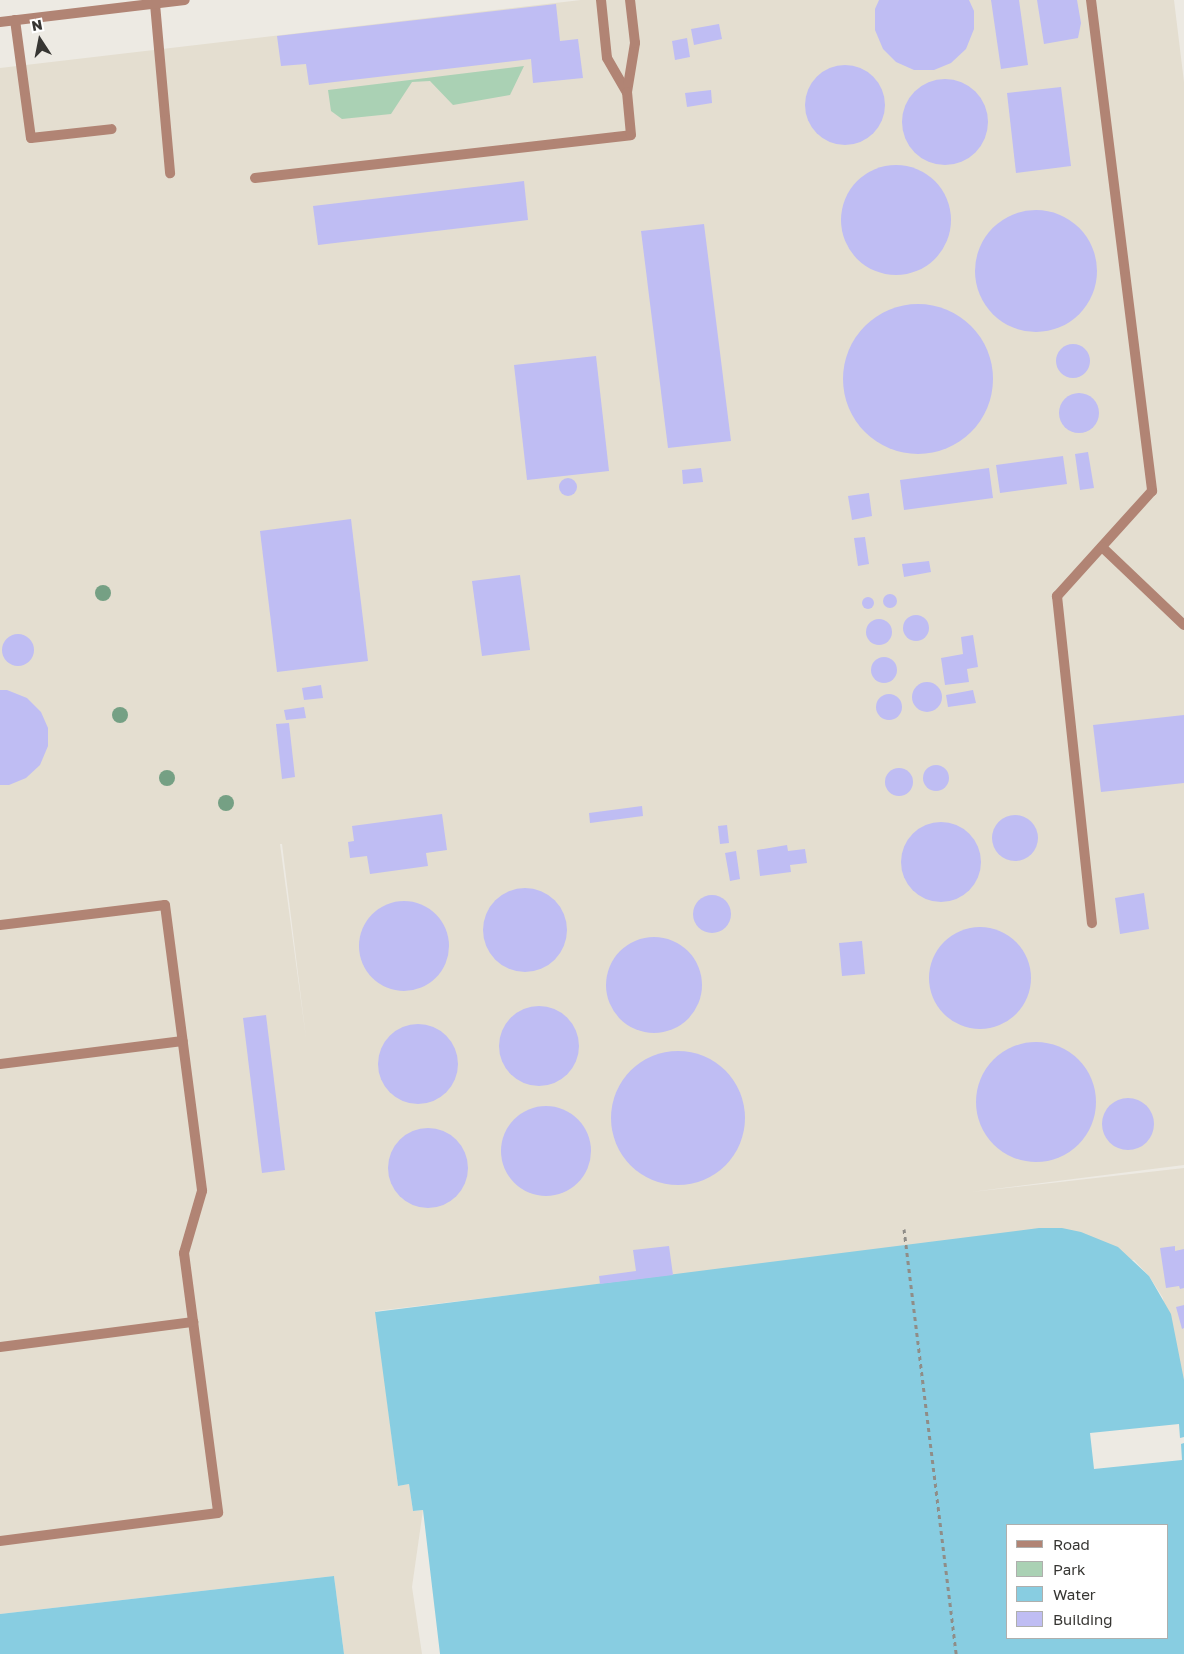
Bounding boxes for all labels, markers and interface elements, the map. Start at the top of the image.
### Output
north arrow [15,15,65,65]
text: N [30,15,44,34]
legend [1006,1524,1169,1639]
text: Road [1053,1535,1090,1553]
text: Park [1053,1560,1085,1578]
text: Water [1053,1585,1096,1603]
text: Building [1053,1610,1113,1628]

